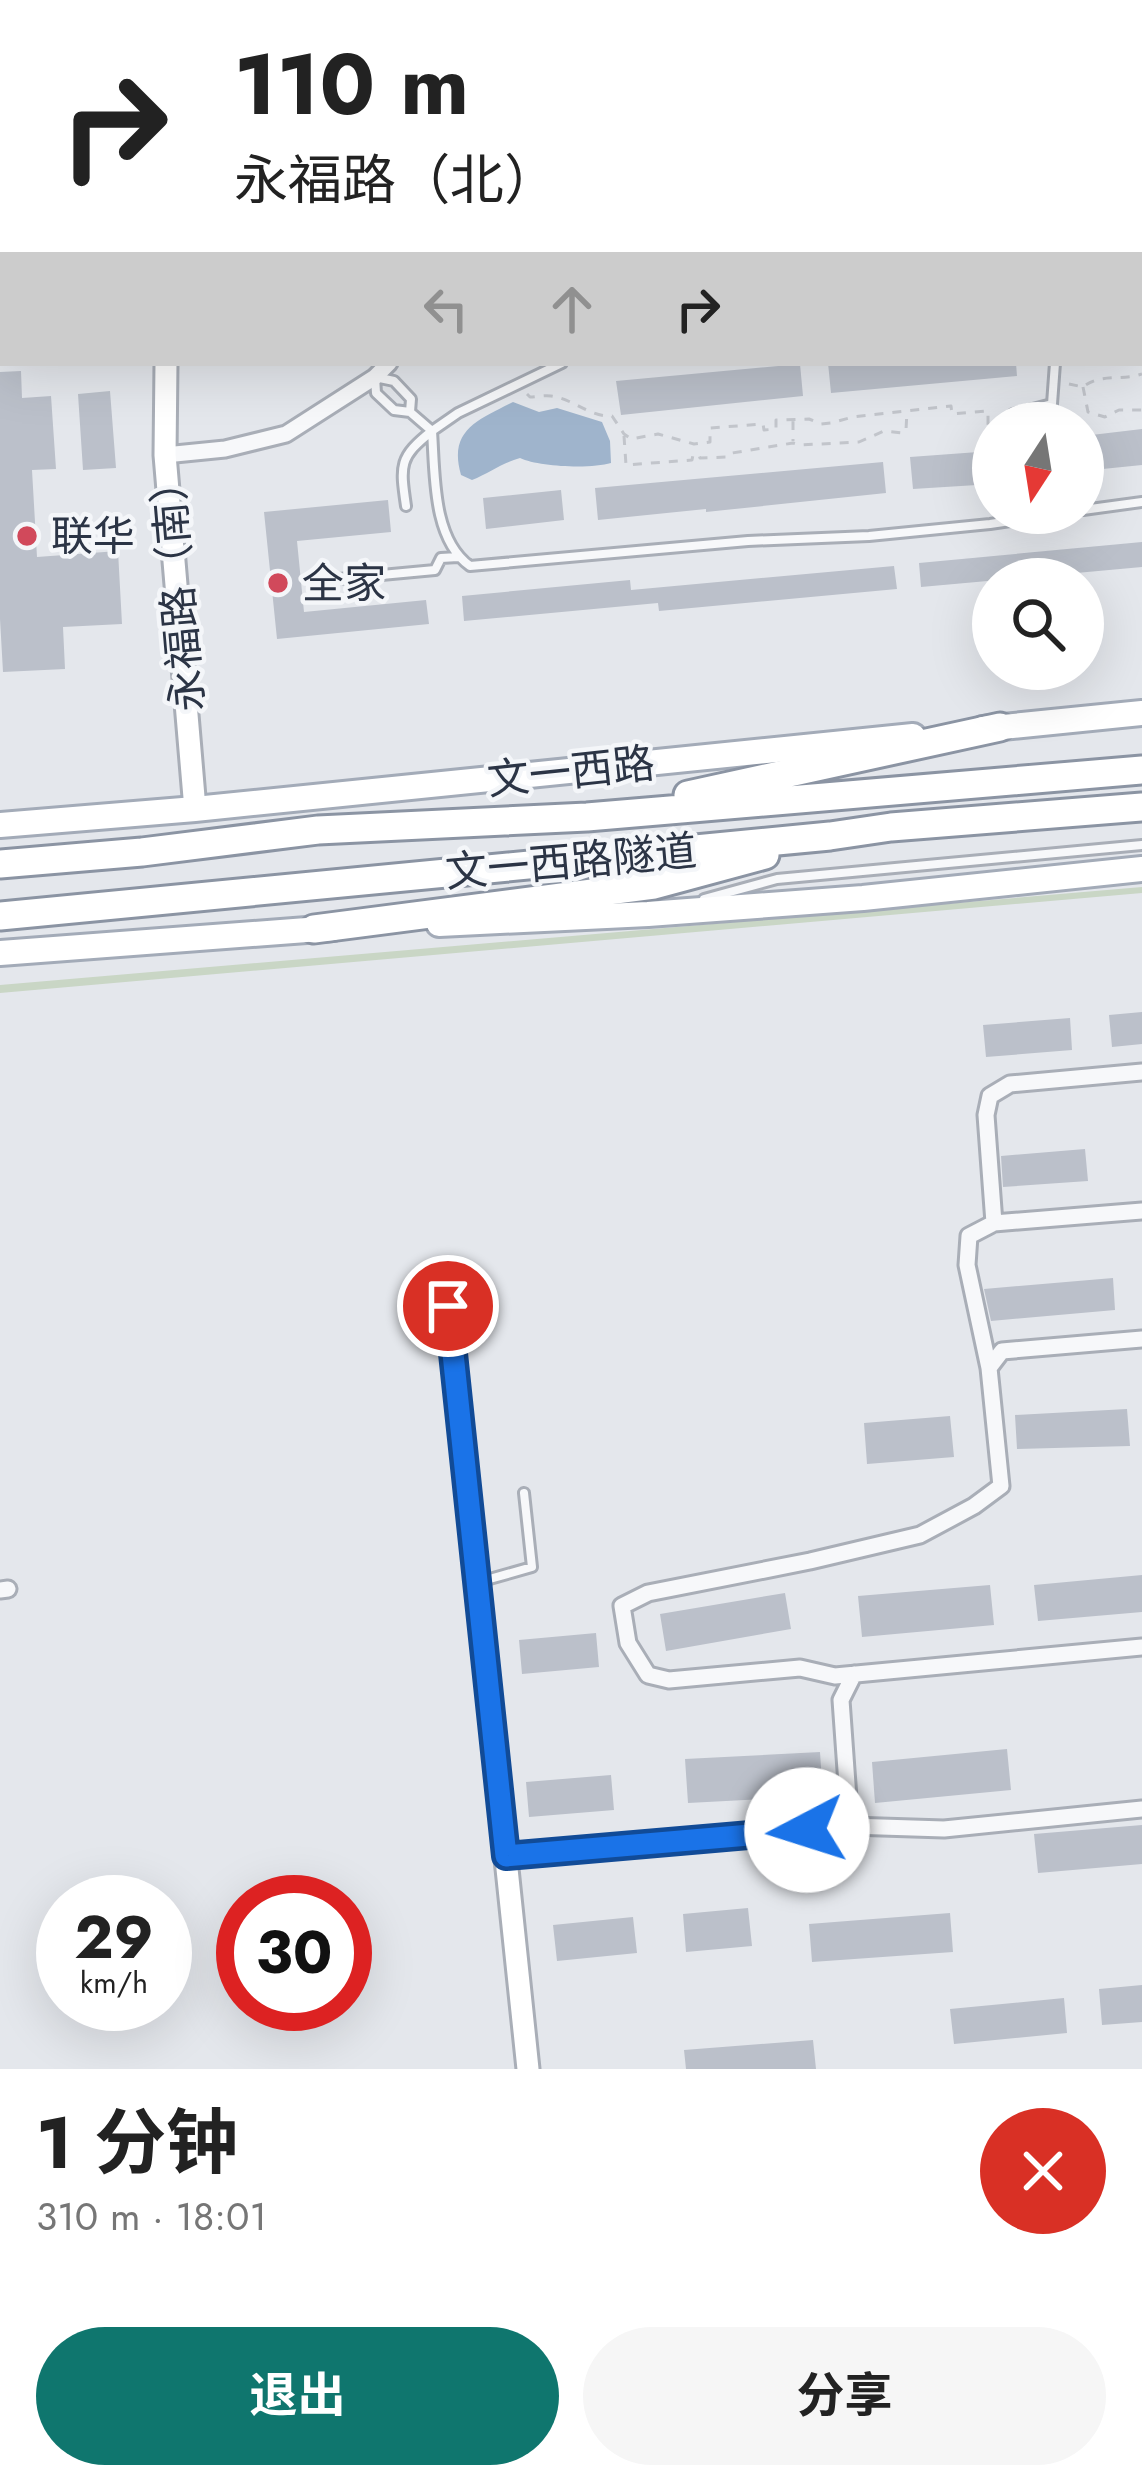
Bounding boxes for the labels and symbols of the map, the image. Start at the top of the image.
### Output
north arrow [972,402,1104,534]
street label: 永福路（南） [136,458,219,714]
place label: 联华 [51,506,135,567]
marker: 联华 [14,523,40,549]
place label: 全家 [302,553,386,614]
marker: 全家 [265,570,291,596]
street label: 文一西路 [484,732,658,811]
street label: 文一西路隧道 [443,820,699,903]
pin [397,1255,499,1357]
position arrow [744,1767,870,1893]
speed limit sign: 30 [216,1875,372,2031]

